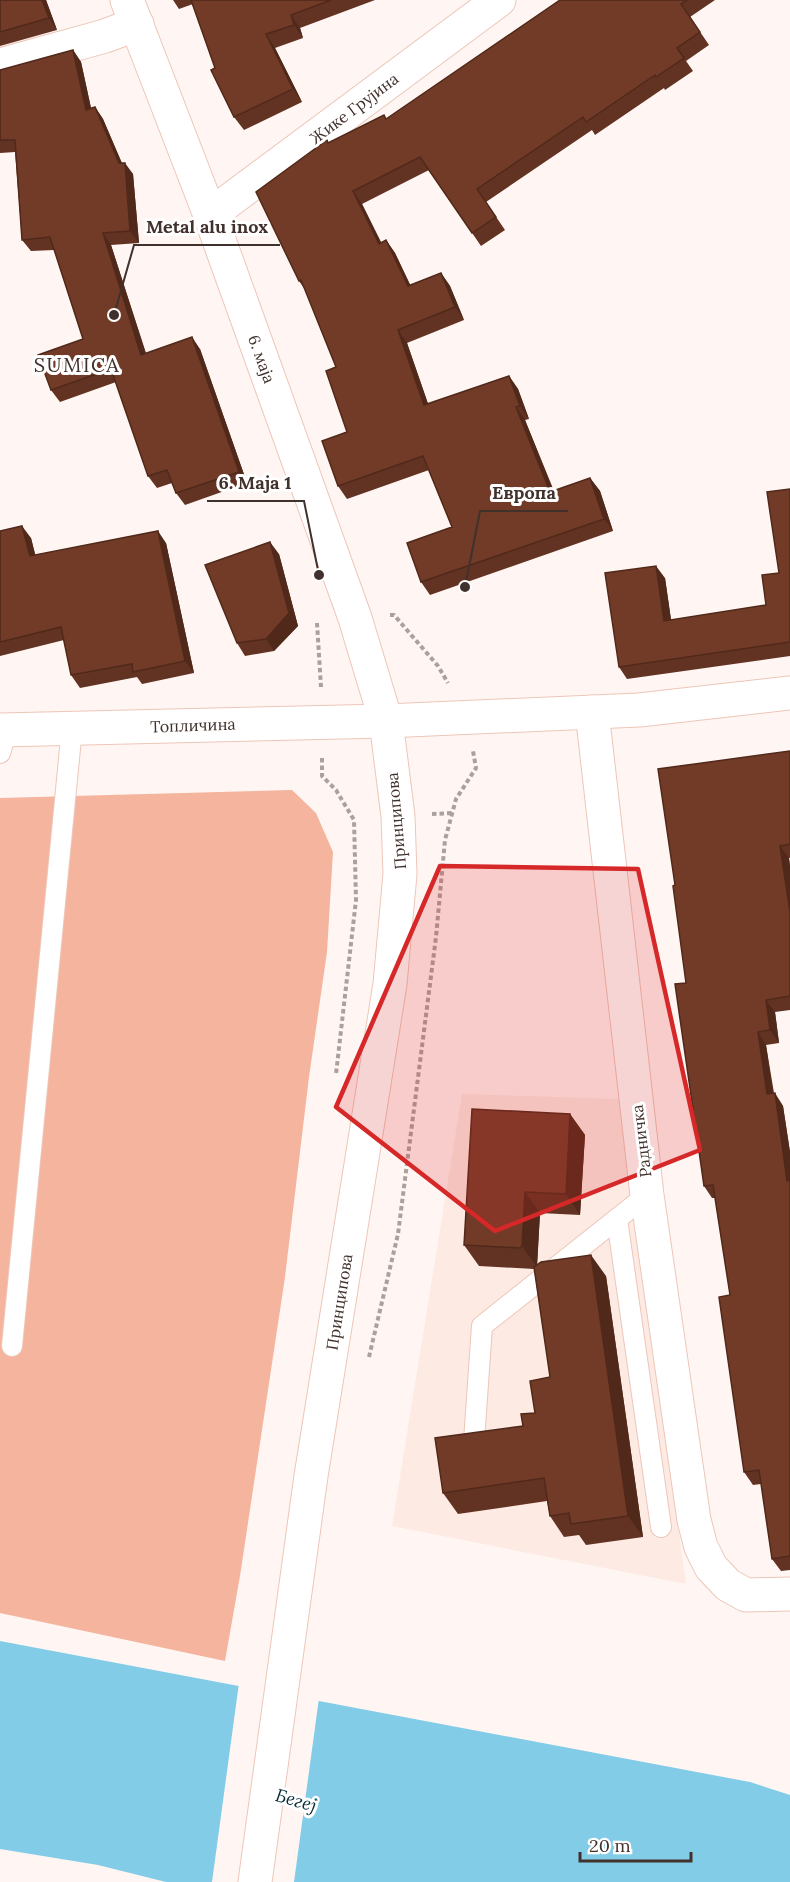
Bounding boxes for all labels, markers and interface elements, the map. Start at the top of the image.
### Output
street label: Жике Грујина [306,68,402,148]
callout: Metal alu inox [134,209,280,245]
text: Metal alu inox [146,215,268,238]
street label: 6. маја [244,332,280,386]
district label: SUMICA [34,352,120,377]
callout: 6. Маја 1 [207,465,304,501]
text: 6. Маја 1 [218,471,292,494]
callout: Европа [480,475,568,511]
text: Европа [492,481,557,504]
street label: Топличина [150,714,236,736]
street label: Принципова [382,772,410,870]
street label: Радничка [627,1103,655,1179]
street label: Принципова [322,1252,356,1352]
water label: Бегеј [273,1783,319,1817]
scale bar [580,1825,691,1863]
text: 20 m [589,1834,631,1857]

